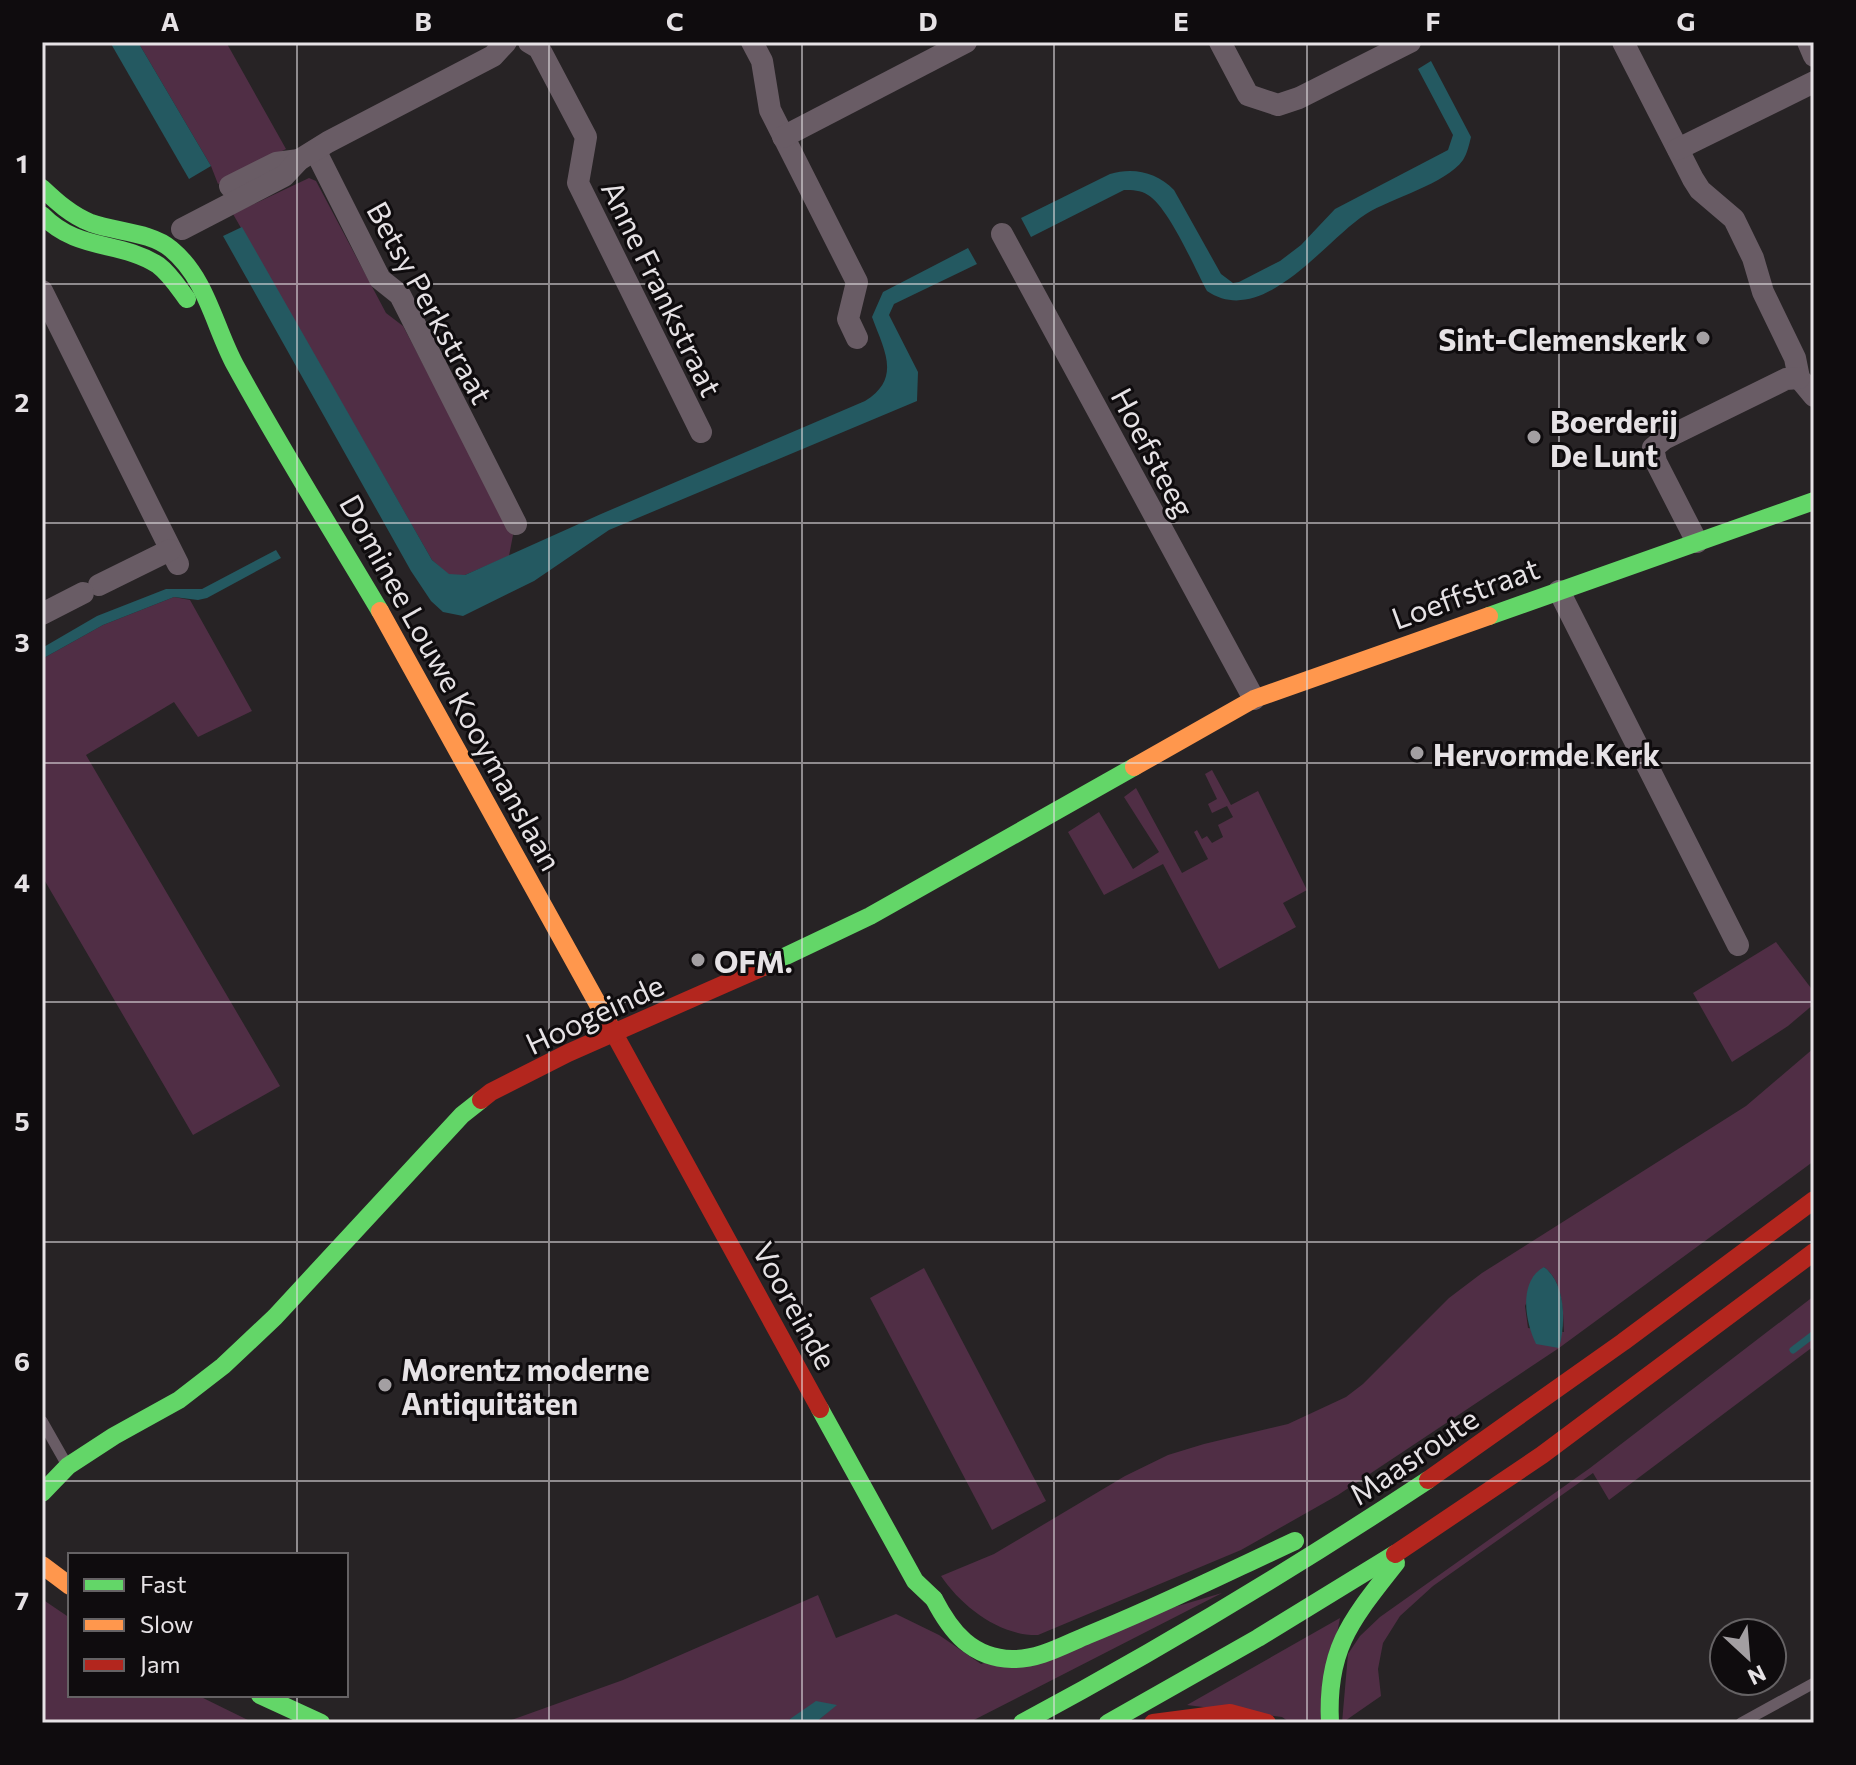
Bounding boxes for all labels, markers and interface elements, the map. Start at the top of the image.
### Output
text: A [161,5,180,36]
text: B [414,5,432,36]
text: C [666,5,684,36]
text: D [918,5,938,36]
text: E [1173,5,1189,36]
text: F [1425,5,1441,36]
text: G [1677,5,1695,36]
text: 1 [16,147,28,178]
street label: Anne Frankstraat [595,174,731,402]
street label: Betsy Perkstraat [360,194,502,410]
place label: Sint-Clemenskerk [1438,320,1687,357]
marker: Sint-Clemenskerk [1694,329,1712,347]
street label: Hoefsteeg [1105,381,1203,523]
text: 2 [15,386,29,417]
place label: Boerderij De Lunt [1550,402,1678,473]
marker: Boerderij De Lunt [1525,428,1543,446]
street label: Dominee Louwe Kooymanslaan [333,488,571,876]
street label: Loeffstraat [1386,548,1544,636]
text: 3 [14,626,30,657]
place label: Hervormde Kerk [1433,735,1660,772]
marker: Hervormde Kerk [1408,744,1426,762]
text: 4 [14,866,30,897]
place label: OFM. [714,942,793,979]
marker: OFM. [689,951,707,969]
street label: Hoogeinde [519,965,669,1061]
text: 5 [14,1105,30,1136]
street label: Vooreinde [746,1235,846,1375]
text: 6 [14,1345,30,1376]
place label: Morentz moderne Antiquitäten [401,1350,650,1421]
marker: Morentz moderne Antiquitäten [376,1376,394,1394]
street label: Maasroute [1342,1398,1484,1512]
legend [68,1553,348,1697]
text: Fast [140,1569,187,1598]
text: 7 [15,1584,29,1615]
text: Slow [140,1609,193,1638]
north arrow [1708,1617,1788,1697]
text: Jam [140,1649,180,1678]
text: N [1744,1660,1770,1691]

